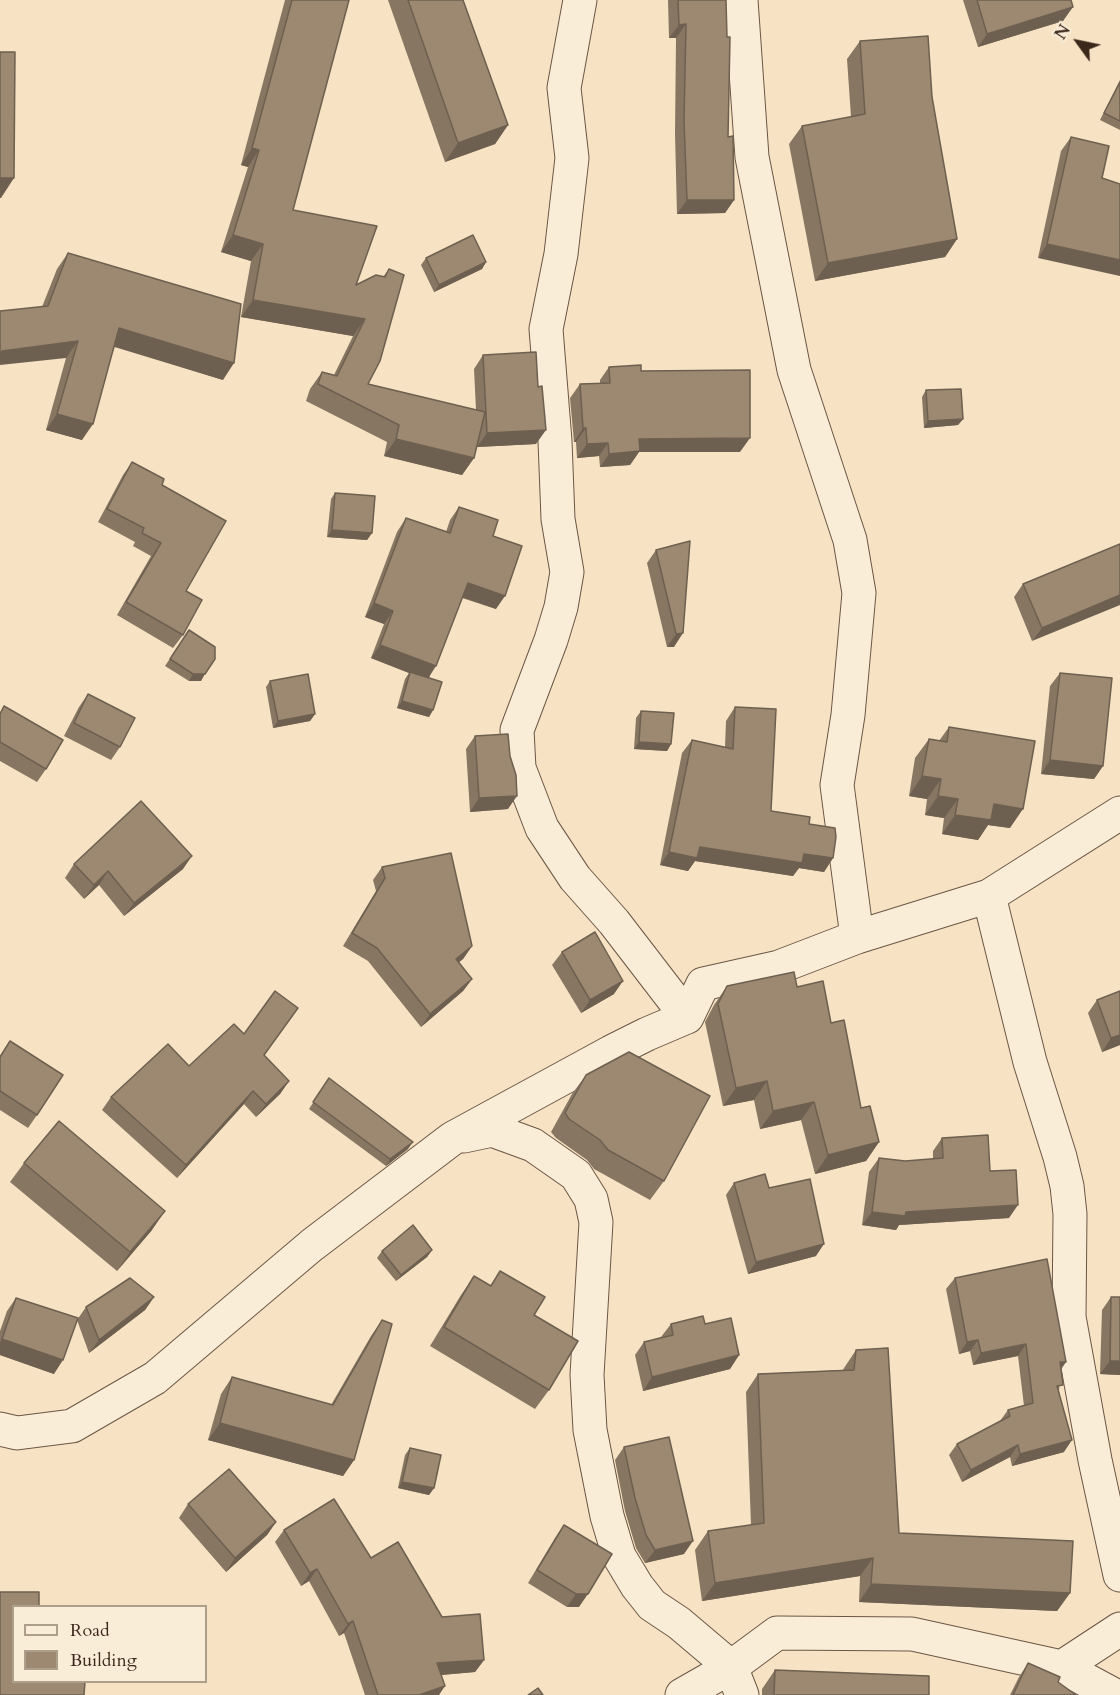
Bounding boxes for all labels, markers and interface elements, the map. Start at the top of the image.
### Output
north arrow [1048,12,1108,72]
text: N [1050,20,1076,44]
legend [12,1605,207,1683]
text: Road [70,1618,110,1643]
text: Building [70,1648,137,1673]

